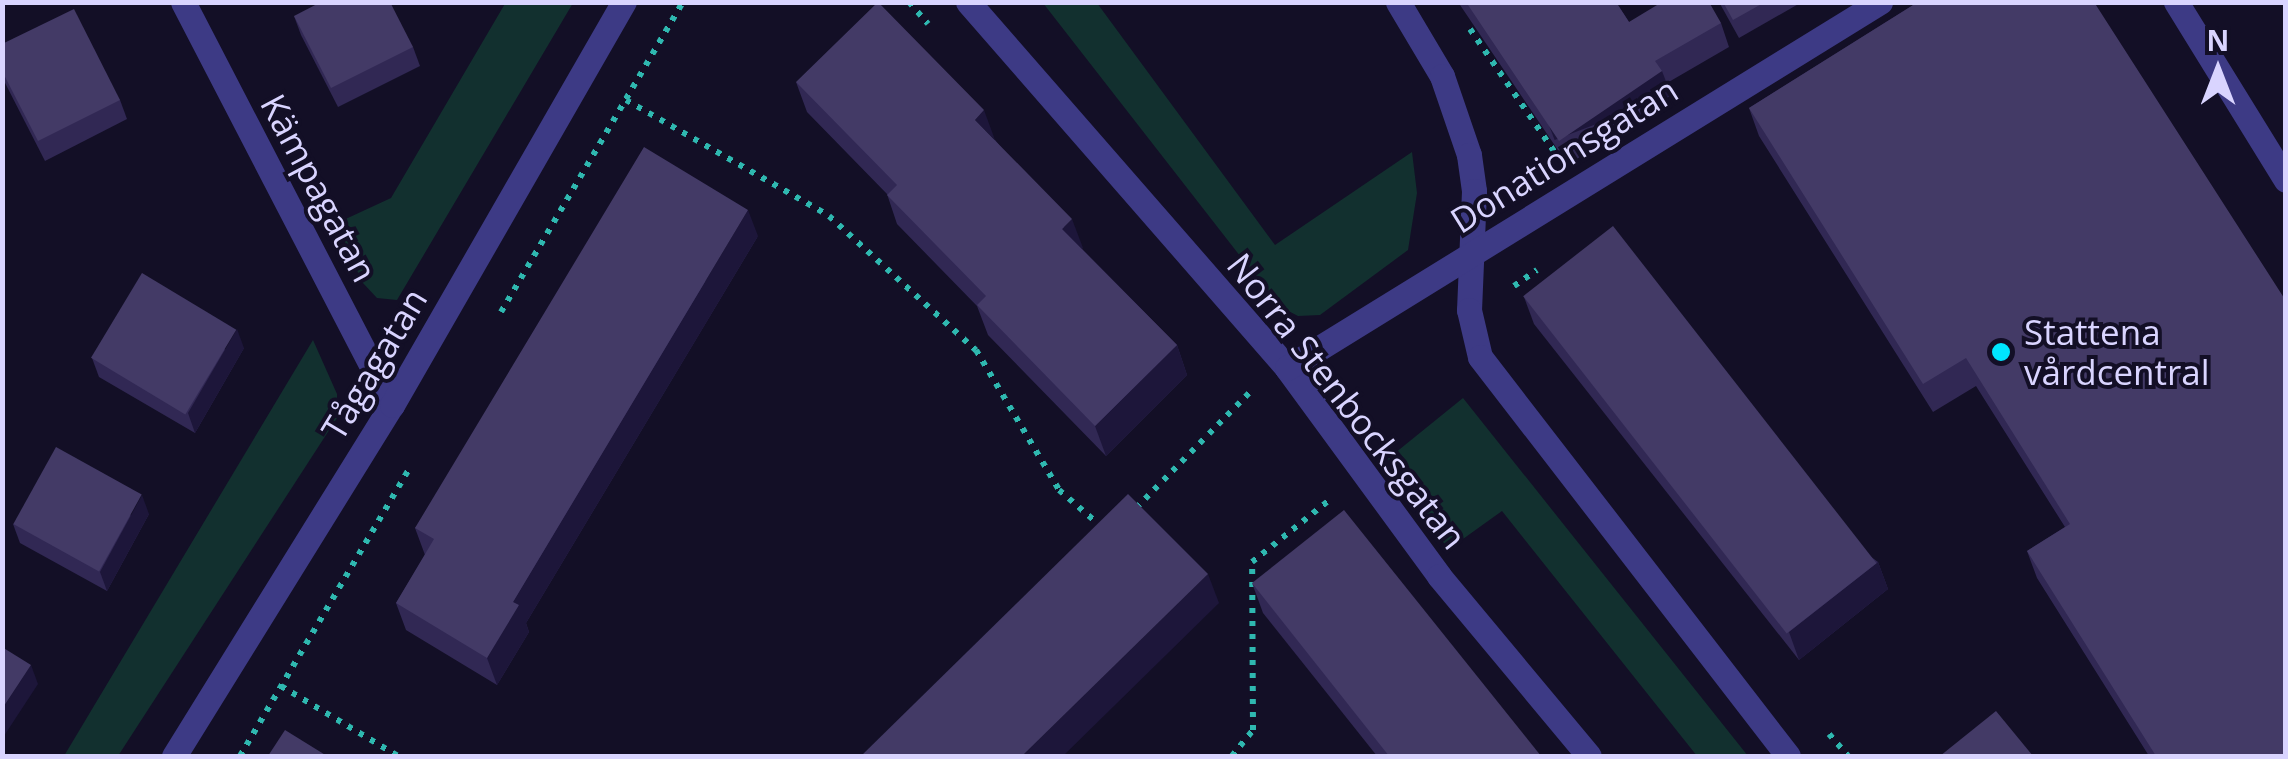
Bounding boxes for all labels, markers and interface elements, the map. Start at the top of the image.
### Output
north arrow [2168,20,2268,120]
text: N [2207,21,2229,59]
street label: Donationsgatan [1443,68,1685,242]
street label: Kämpagatan [252,87,386,289]
street label: Norra Stenbocksgatan [1219,245,1475,557]
street label: Tågagatan [312,281,436,447]
place label: Stattena vårdcentral [2024,311,2210,393]
marker: Stattena vårdcentral [1988,339,2014,365]

